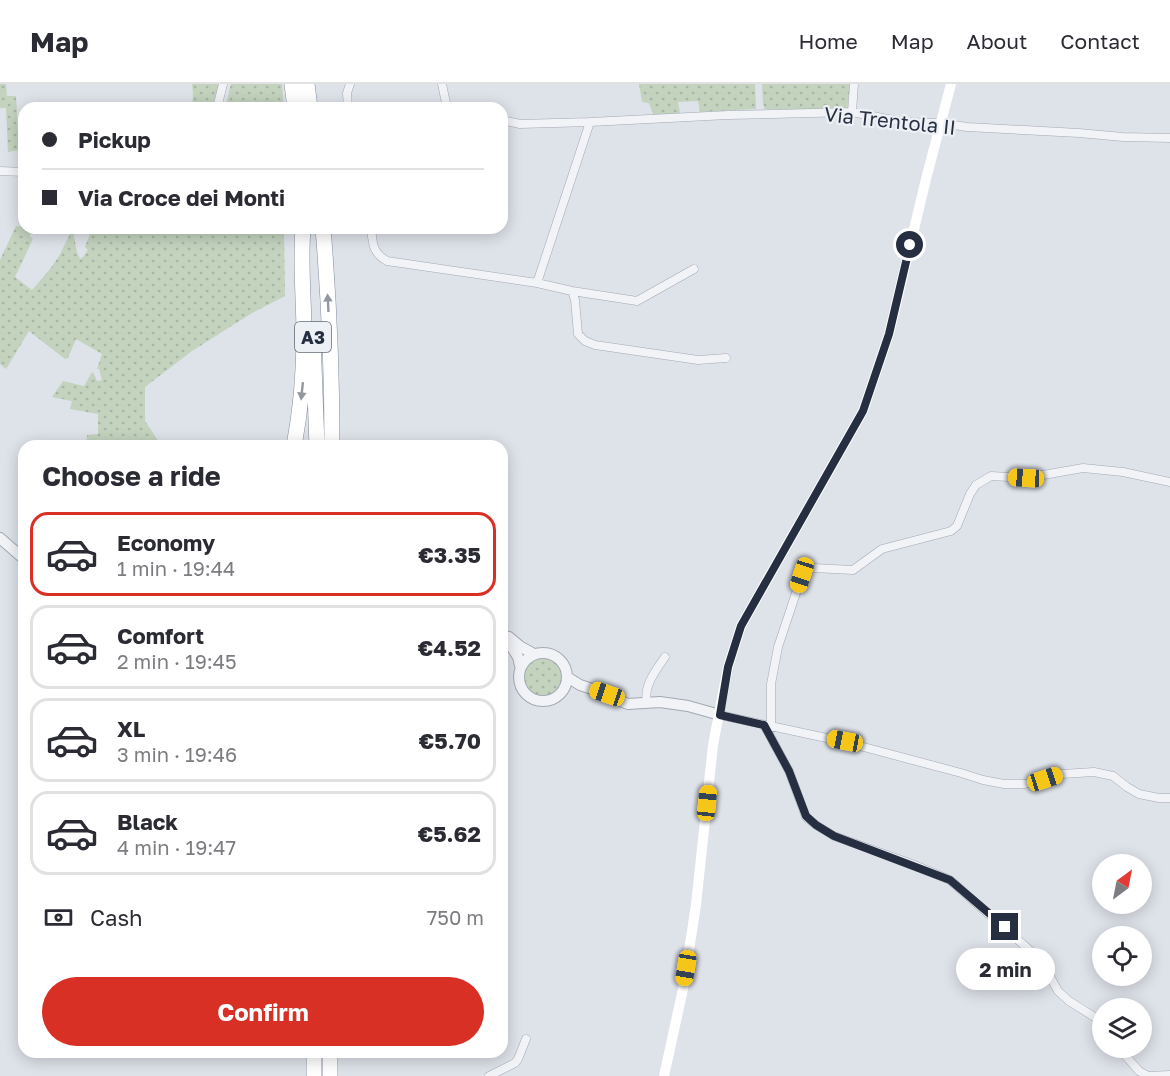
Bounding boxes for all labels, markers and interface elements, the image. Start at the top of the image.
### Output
text: Map [30,25,88,58]
text: Home [798,28,858,54]
text: Map [891,28,934,54]
text: About [967,28,1027,54]
text: Contact [1060,28,1140,54]
street label: Via Trentola II [823,101,957,139]
text: Pickup [78,126,151,153]
text: Via Croce dei Monti [78,184,285,211]
route start [896,231,923,258]
one-way arrow [323,294,332,313]
road number: A3 [295,322,331,352]
one-way arrow [297,382,306,401]
text: Choose a ride [42,460,221,492]
car [1008,468,1044,488]
icon: car [45,527,99,581]
text: Economy [117,529,215,556]
text: €3.35 [418,541,481,568]
car [788,555,816,595]
text: 1 min · 19:44 [117,556,235,580]
icon: car [45,620,99,674]
text: Comfort [117,622,204,649]
text: €4.52 [418,634,481,661]
text: 2 min · 19:45 [117,649,237,673]
car [587,680,627,708]
icon: car [45,713,99,767]
text: XL [117,715,145,742]
text: €5.70 [419,727,481,754]
car [826,729,864,753]
text: 3 min · 19:46 [117,742,237,766]
car [1025,765,1065,793]
car [696,784,718,822]
icon: car [45,806,99,860]
text: Black [117,808,178,835]
text: €5.62 [418,820,481,847]
text: 4 min · 19:47 [117,835,236,859]
north arrow [1092,854,1152,914]
map controls [1092,854,1152,1058]
icon: cash [42,901,75,934]
text: Cash [90,904,143,931]
text: 750 m [427,905,484,929]
route end [991,913,1018,940]
button: locate [1092,926,1152,986]
callout: 2 min [956,948,1054,990]
car [674,949,698,987]
text: 2 min [979,957,1032,981]
button: Confirm [42,977,484,1046]
button: layers [1092,998,1152,1058]

